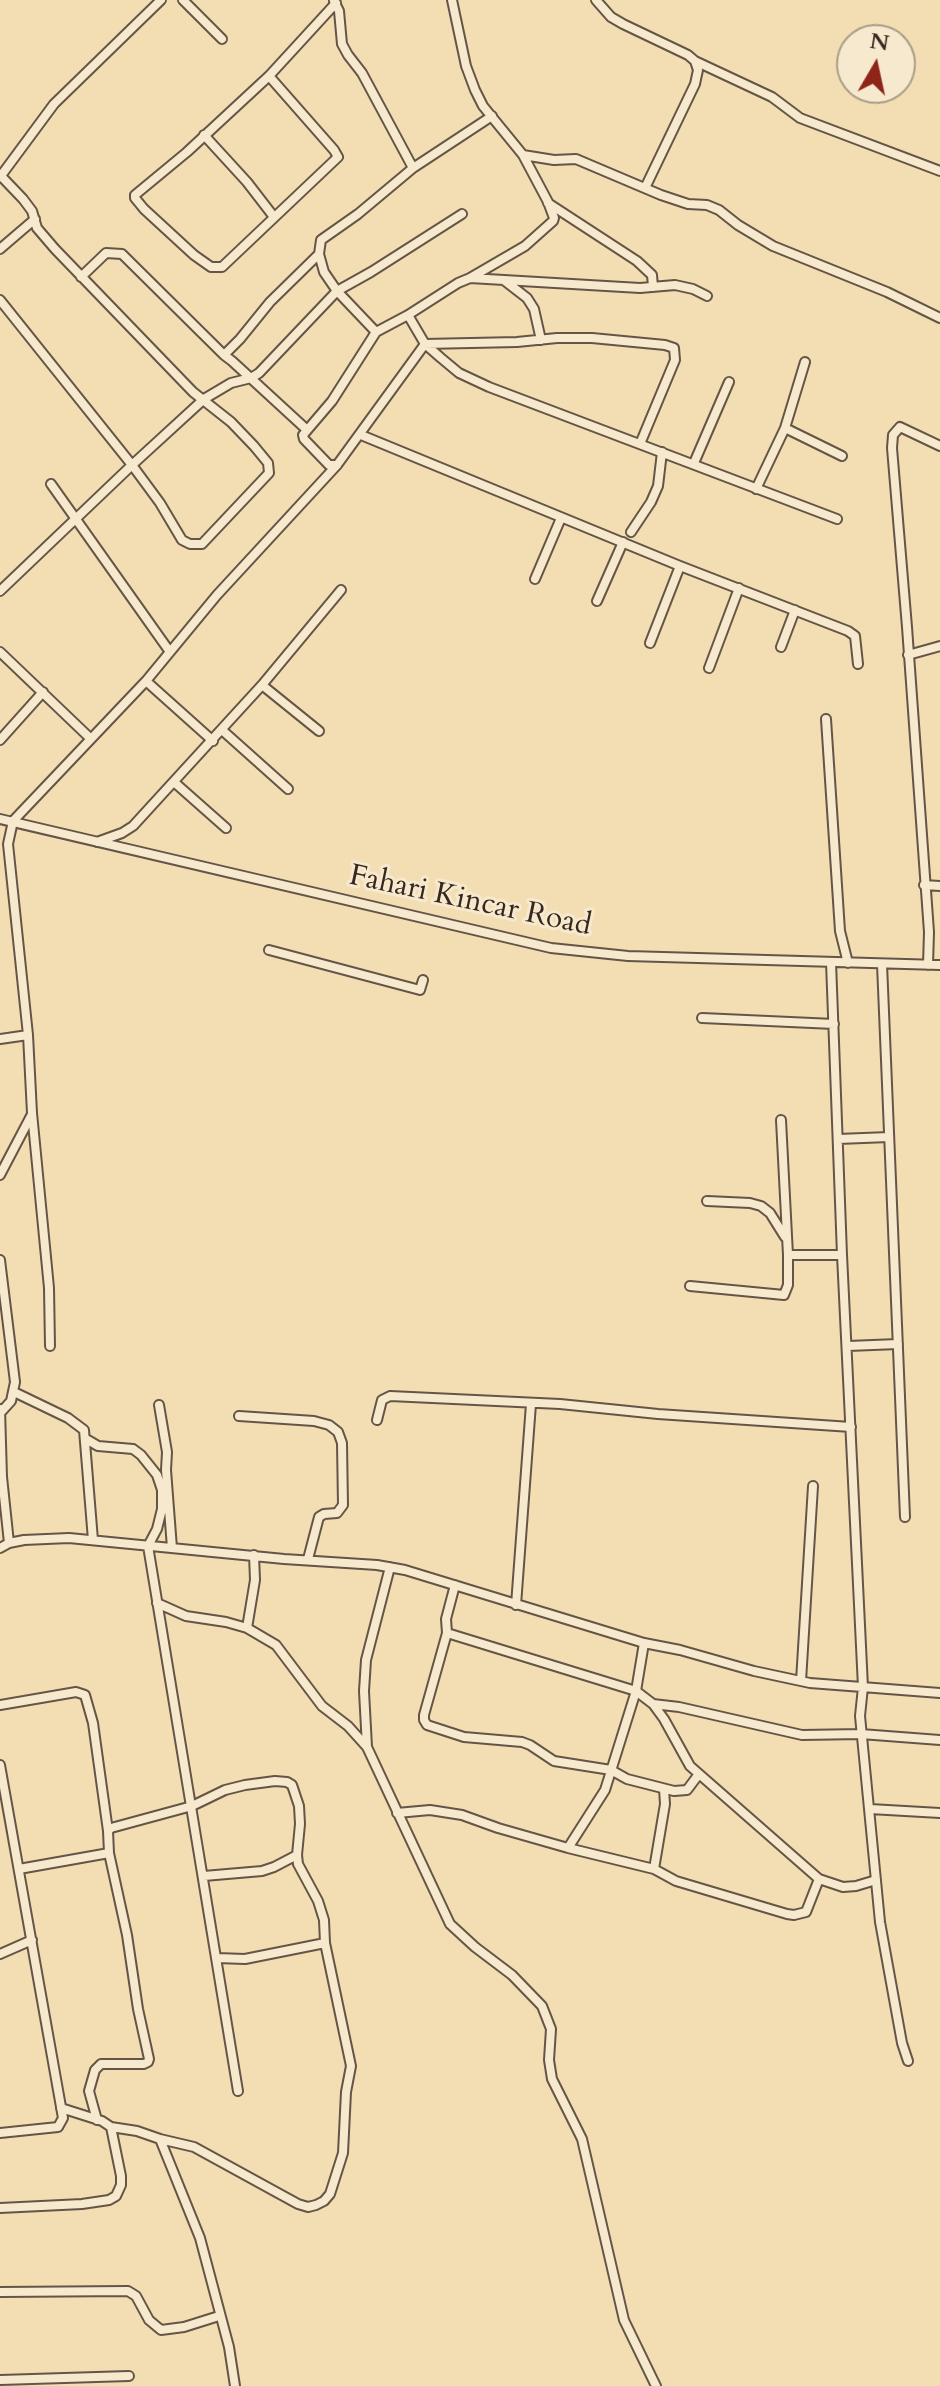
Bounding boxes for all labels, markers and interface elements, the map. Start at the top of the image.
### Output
north arrow [836,24,916,104]
text: N [868,26,891,59]
street label: Fahari Kincar Road [346,859,594,945]

